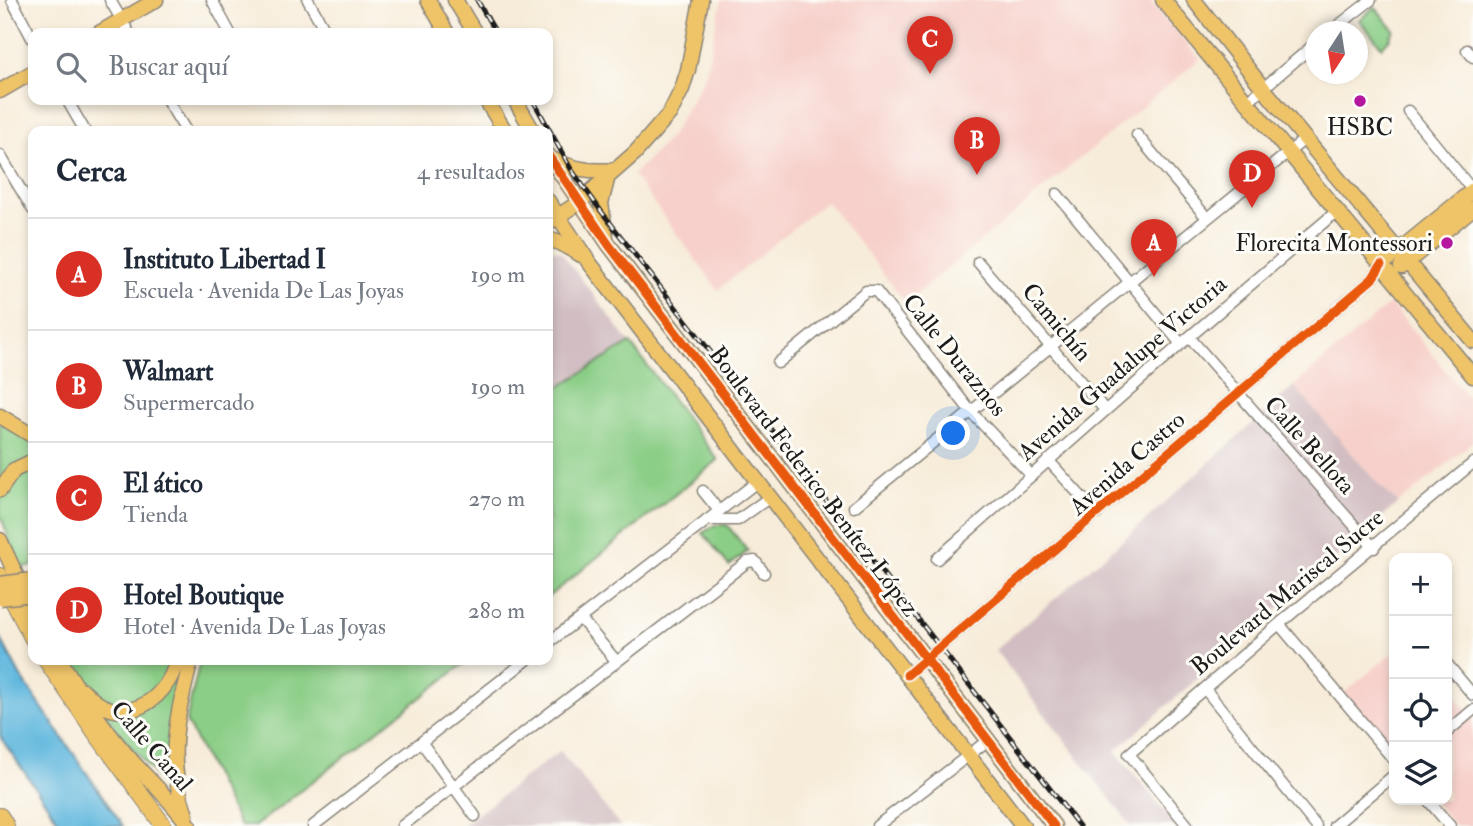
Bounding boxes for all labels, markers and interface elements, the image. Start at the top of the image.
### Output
pin: C [907,16,953,74]
north arrow [1305,21,1368,84]
search box [28,28,553,105]
icon: search [52,48,90,86]
text: Buscar aquí [108,51,228,83]
marker: HSBC [1352,93,1368,109]
place label: HSBC [1327,112,1393,143]
pin: B [954,117,1000,175]
pin: D [1229,150,1275,208]
text: Cerca [56,153,126,190]
text: 4 resultados [417,157,525,186]
pin: A [1131,219,1177,277]
place label: Florecita Montessori [1235,228,1433,259]
marker: Florecita Montessori [1439,235,1455,251]
text: Instituto Libertad I [123,244,326,276]
text: A [72,260,86,289]
text: 190 m [471,260,525,289]
street label: Avenida Guadalupe Victoria [1011,268,1234,468]
text: Escuela · Avenida De Las Joyas [123,276,404,305]
street label: Camichín [1015,277,1098,368]
street label: Calle Duraznos [896,288,1014,423]
street label: Boulevard Federico Benítez López [702,340,926,623]
text: Walmart [123,356,214,388]
text: B [71,372,87,401]
text: 190 m [471,372,525,401]
text: Supermercado [123,388,254,417]
street label: Calle Bellota [1257,390,1363,502]
street label: Avenida Castro [1062,404,1192,523]
your location [936,416,970,450]
text: El ático [123,468,203,500]
text: C [71,484,87,513]
text: 270 m [468,484,525,513]
text: Tienda [123,500,188,529]
street label: Boulevard Mariscal Sucre [1184,502,1390,682]
map controls [1389,553,1452,805]
button: + [1389,553,1452,616]
text: Hotel Boutique [123,580,284,612]
text: D [70,596,88,625]
text: 280 m [468,596,525,625]
text: Hotel · Avenida De Las Joyas [123,612,386,641]
button: − [1389,616,1452,679]
button: locate [1389,679,1452,742]
street label: Calle Canal [104,695,200,798]
button: layers [1389,742,1452,805]

